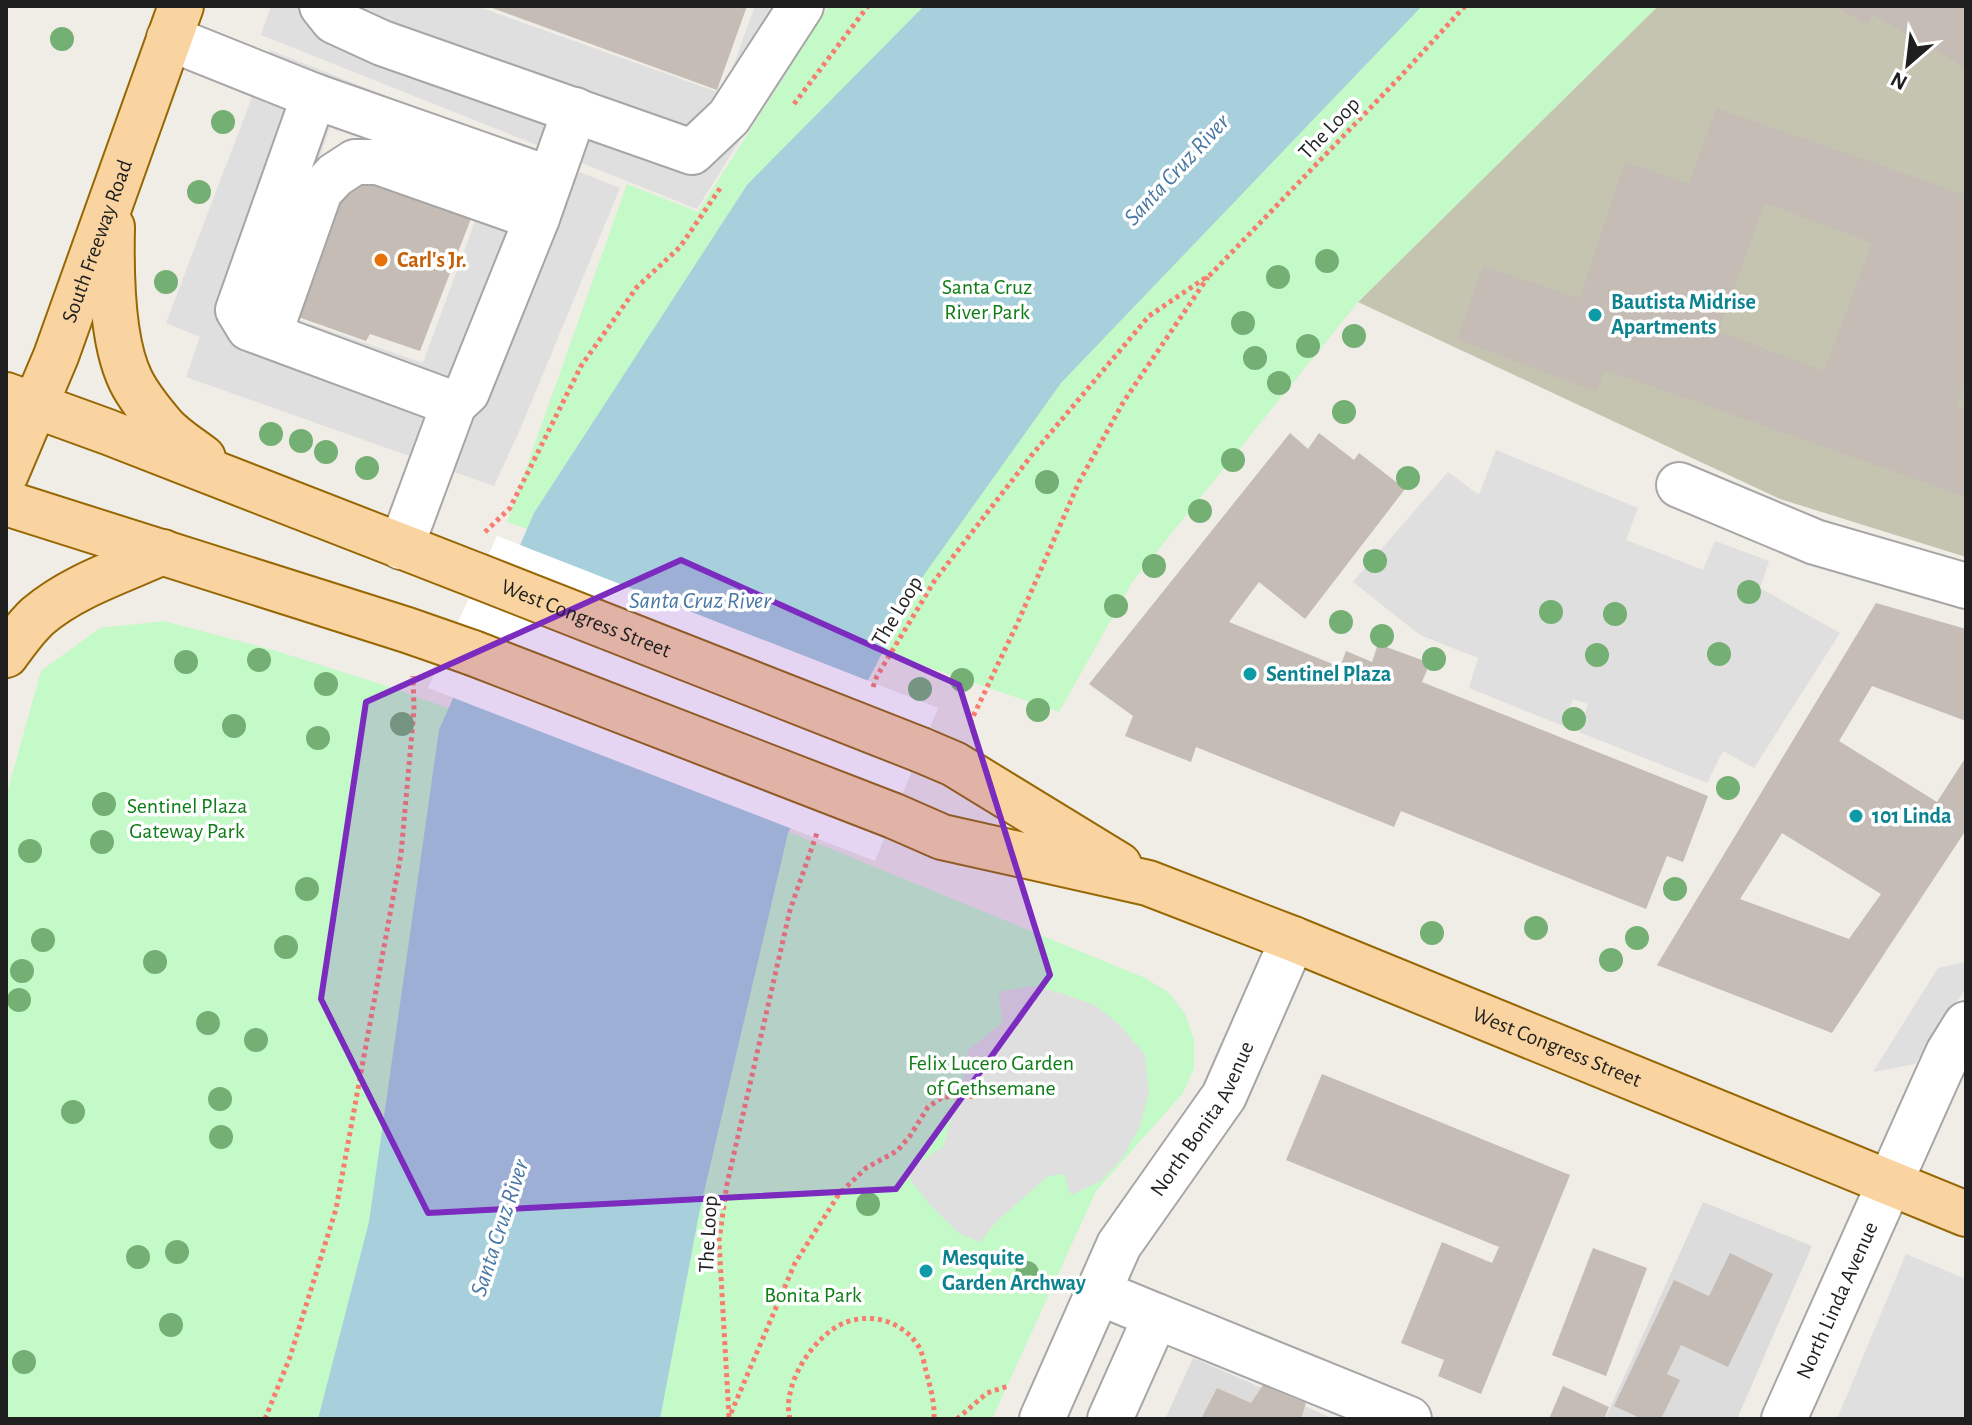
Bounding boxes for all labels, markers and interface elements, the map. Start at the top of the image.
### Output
north arrow [1868,24,1948,104]
text: N [1887,67,1911,94]
street label: The Loop [1294,93,1364,163]
water label: Santa Cruz River [1120,109,1235,230]
street label: South Freeway Road [58,157,136,326]
place label: Carl's Jr. [397,249,466,271]
marker: Carl's Jr. [372,251,390,269]
park label: Santa Cruz River Park [942,276,1032,323]
place label: Bautista Midrise Apartments [1611,291,1756,338]
marker: Bautista Midrise Apartments [1586,306,1604,324]
street label: The Loop [868,572,926,650]
street label: West Congress Street [498,575,674,662]
water label: Santa Cruz River [629,589,772,613]
place label: Sentinel Plaza [1266,663,1392,685]
marker: Sentinel Plaza [1241,665,1259,683]
park label: Sentinel Plaza Gateway Park [127,795,247,842]
place label: 101 Linda [1872,805,1952,827]
marker: 101 Linda [1847,807,1865,825]
street label: West Congress Street [1469,1003,1645,1091]
street label: North Bonita Avenue [1146,1038,1258,1200]
park label: Felix Lucero Garden of Gethsemane [908,1052,1074,1099]
water label: Santa Cruz River [467,1156,534,1299]
street label: The Loop [695,1195,721,1273]
street label: North Linda Avenue [1792,1218,1882,1382]
place label: Mesquite Garden Archway [942,1247,1086,1295]
marker: Mesquite Garden Archway [917,1262,935,1280]
park label: Bonita Park [764,1284,862,1306]

